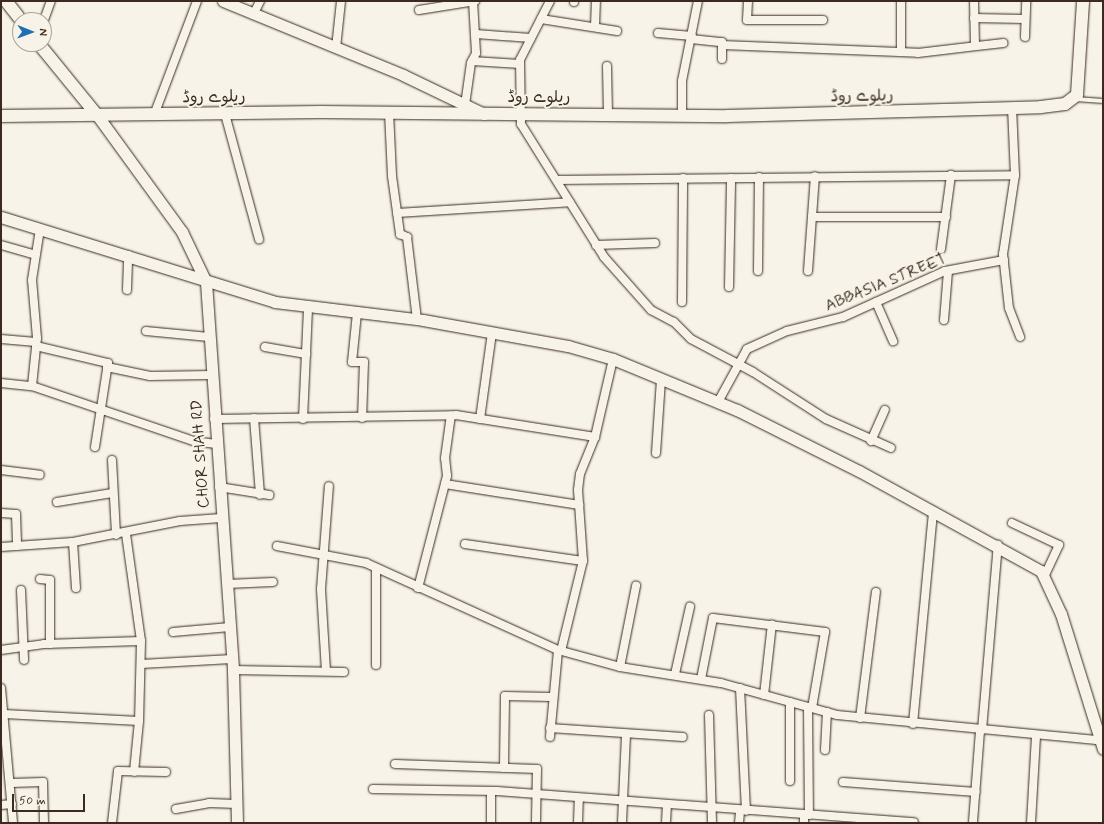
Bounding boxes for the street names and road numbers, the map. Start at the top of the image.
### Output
street label: ریلوے روڈ [830,87,894,107]
street label: ریلوے روڈ [182,88,246,108]
street label: ریلوے روڈ [508,88,570,108]
street label: ABBASIA STREET [822,250,950,316]
street label: CHOR SHAH RD [188,399,214,509]

